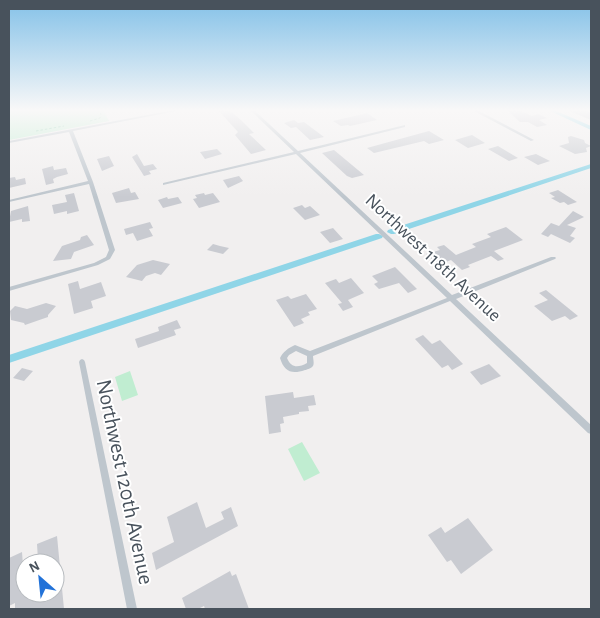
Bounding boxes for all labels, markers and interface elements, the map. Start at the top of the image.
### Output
street label: Northwest 118th Avenue [362,191,504,325]
street label: Northwest 120th Avenue [92,377,158,587]
north arrow [15,553,65,603]
text: N [27,559,42,576]

